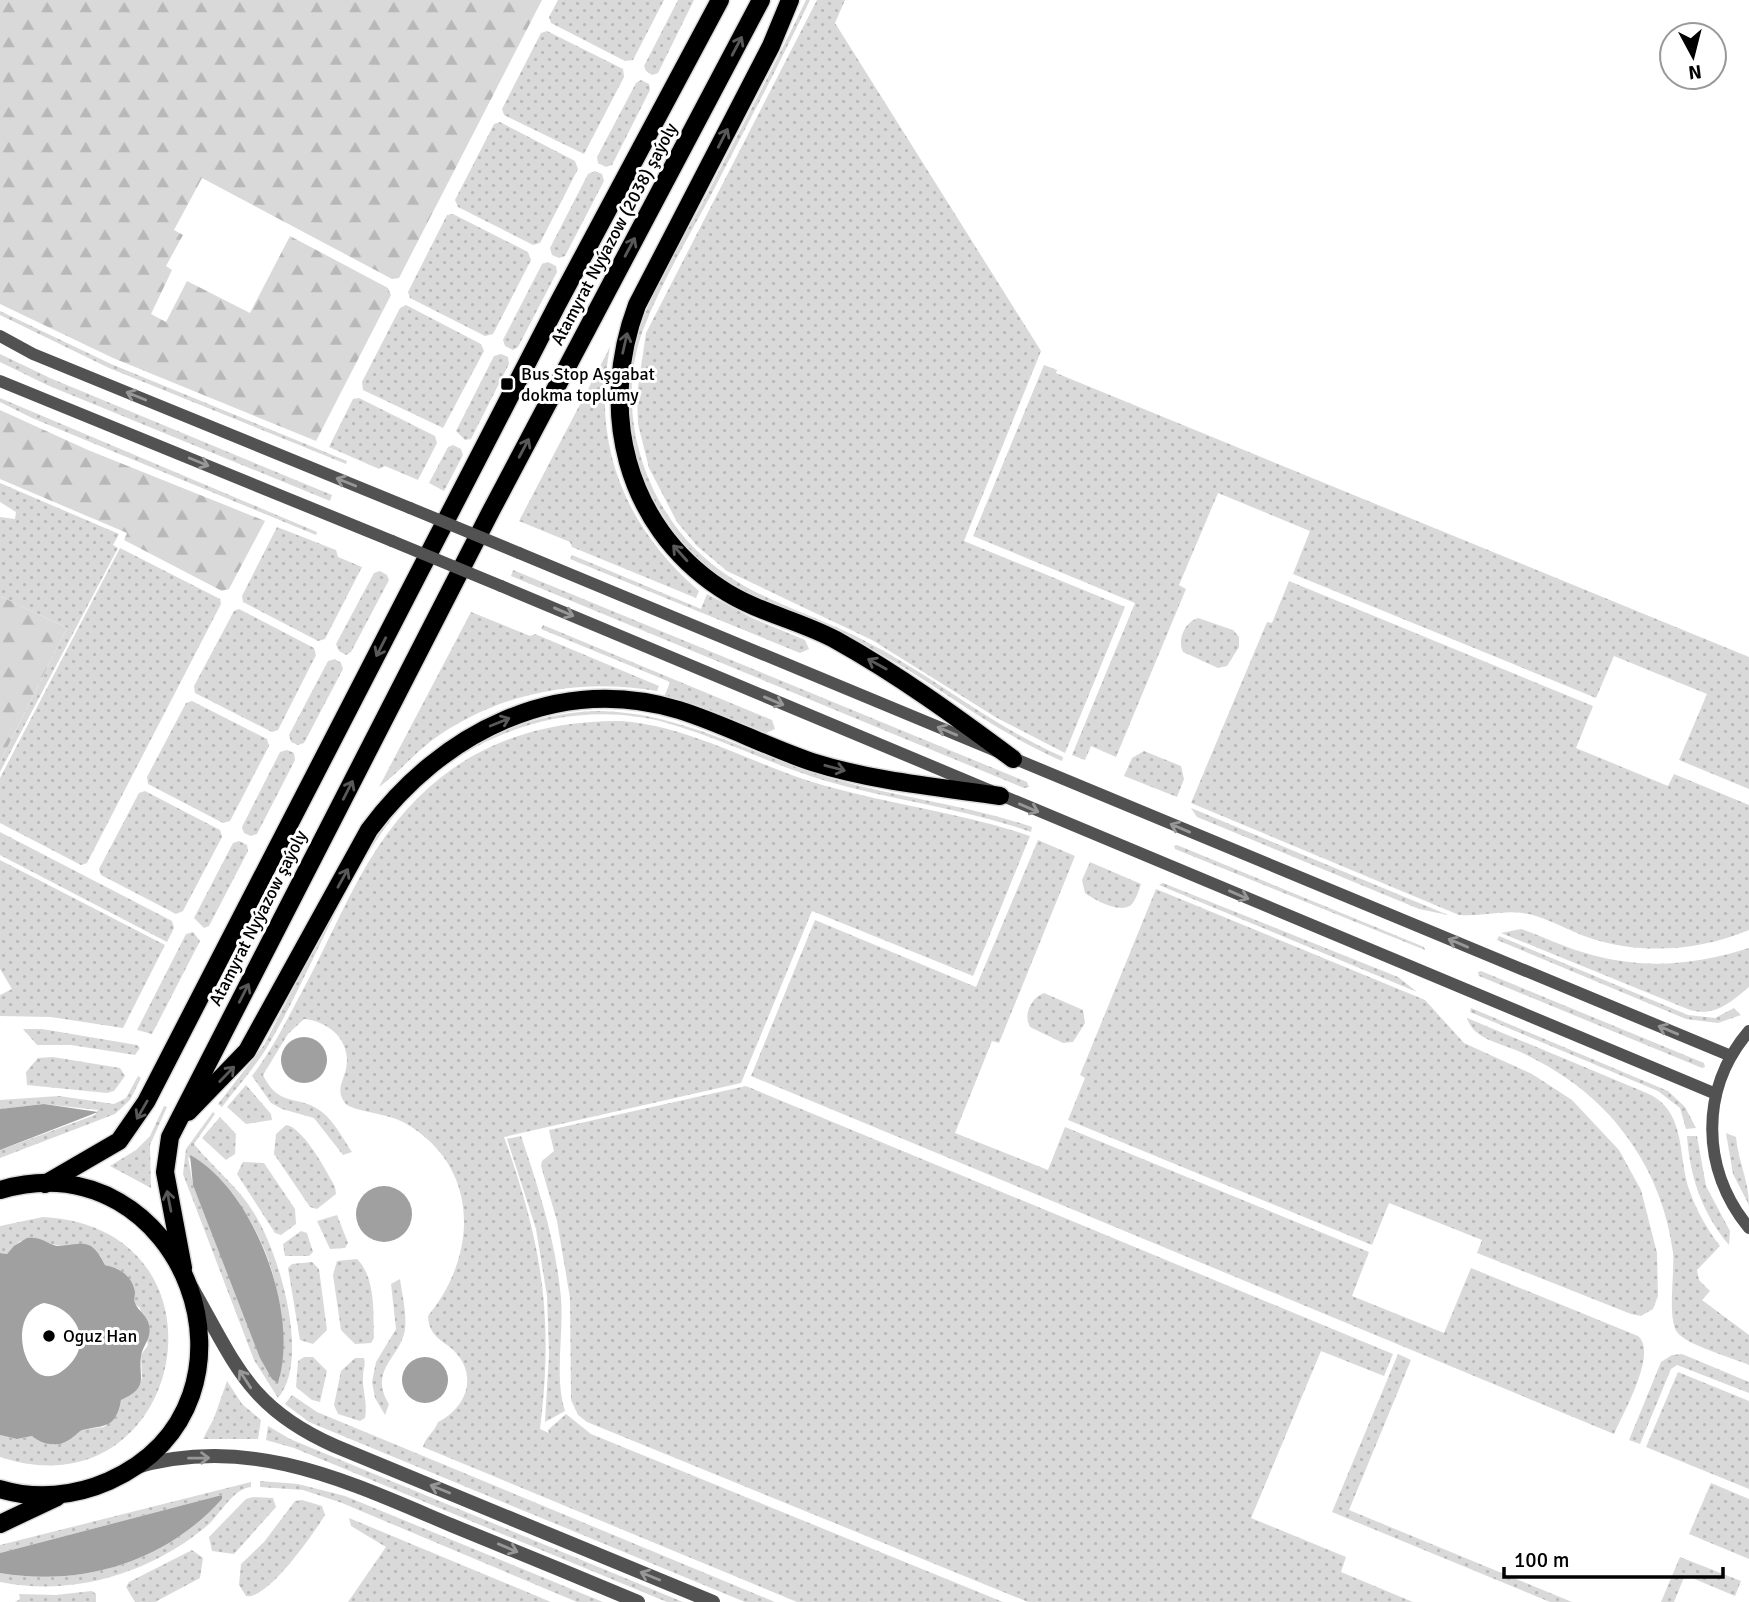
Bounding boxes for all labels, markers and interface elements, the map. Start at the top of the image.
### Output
north arrow [1658,21,1728,91]
one-way arrow [730,36,744,57]
text: N [1687,59,1703,85]
street label: Atamyrat Nyýazow (2038) şaýoly [546,118,682,349]
one-way arrow [717,128,730,149]
one-way arrow [624,237,638,258]
one-way arrow [619,332,632,354]
place label: Bus Stop Aşgabat dokma toplumy [521,363,655,406]
marker: Bus Stop Aşgabat dokma toplumy [499,376,515,392]
one-way arrow [125,389,147,402]
one-way arrow [518,438,532,459]
one-way arrow [188,457,209,470]
one-way arrow [336,475,358,488]
one-way arrow [672,544,688,562]
one-way arrow [553,606,575,619]
one-way arrow [373,636,387,657]
one-way arrow [867,656,888,670]
one-way arrow [763,695,784,708]
one-way arrow [489,715,510,728]
one-way arrow [937,724,958,737]
one-way arrow [823,762,846,775]
one-way arrow [341,780,355,801]
one-way arrow [1017,803,1039,816]
one-way arrow [1169,820,1191,833]
street label: Atamyrat Nyýazow şaýoly [204,826,312,1009]
one-way arrow [336,869,350,889]
one-way arrow [1227,890,1249,903]
one-way arrow [1447,936,1469,949]
one-way arrow [237,983,251,1003]
one-way arrow [1658,1023,1679,1036]
one-way arrow [219,1065,236,1082]
one-way arrow [135,1099,148,1120]
one-way arrow [162,1190,175,1213]
place label: Oguz Han [63,1325,137,1347]
marker: Oguz Han [41,1328,57,1344]
one-way arrow [238,1369,252,1389]
one-way arrow [187,1452,210,1465]
one-way arrow [429,1482,451,1495]
scale bar [1504,1536,1723,1580]
one-way arrow [497,1543,518,1556]
text: 100 m [1514,1547,1569,1573]
one-way arrow [640,1569,661,1582]

